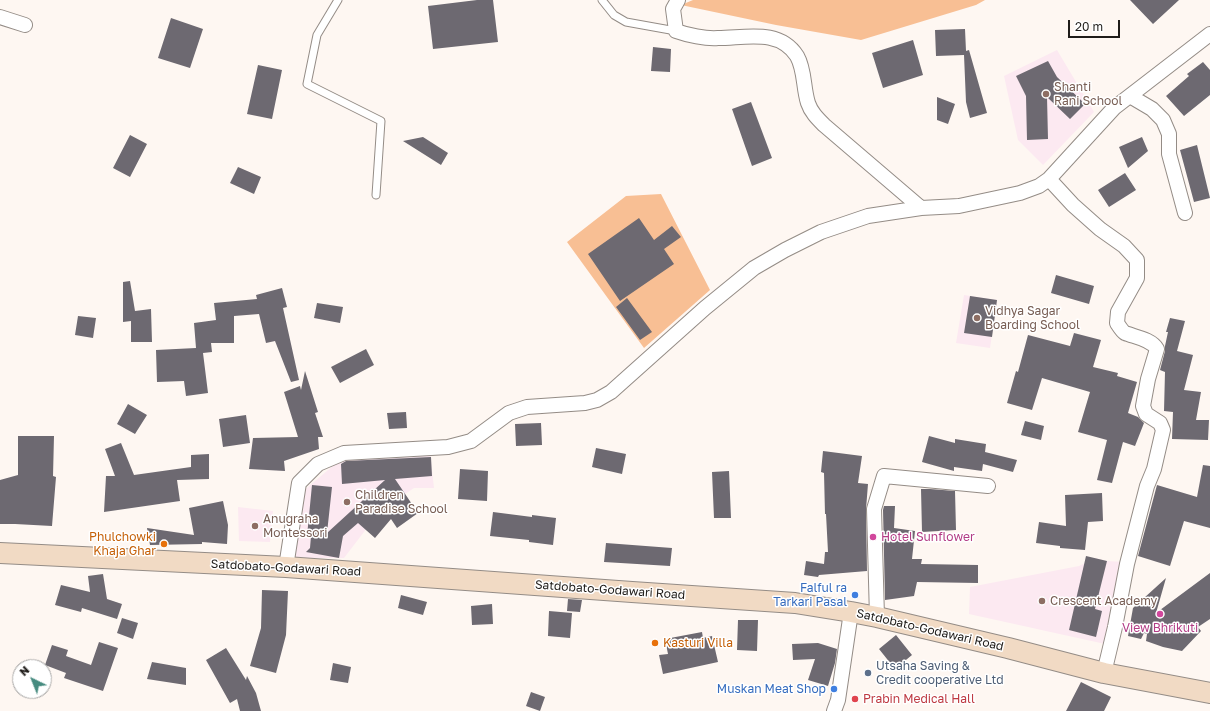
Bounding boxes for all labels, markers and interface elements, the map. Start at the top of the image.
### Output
scale bar [1070,12,1122,38]
text: 20 m [1075,19,1103,34]
place label: Shanti Rani School [1054,80,1122,108]
marker: Shanti Rani School [1041,89,1051,99]
place label: Vidhya Sagar Boarding School [985,304,1080,332]
marker: Vidhya Sagar Boarding School [972,313,982,323]
place label: Children Paradise School [355,488,448,516]
marker: Children Paradise School [342,497,352,507]
place label: Anugraha Montessori [263,512,327,540]
marker: Anugraha Montessori [250,521,260,531]
place label: Phulchowki Khaja Ghar [89,530,156,558]
place label: Hotel Sunflower [881,530,975,544]
marker: Hotel Sunflower [868,532,878,542]
marker: Phulchowki Khaja Ghar [159,539,169,549]
street label: Satdobato-Godawari Road [210,557,362,579]
street label: Satdobato-Godawari Road [534,578,686,602]
place label: Falful ra Tarkari Pasal [773,581,847,609]
marker: Falful ra Tarkari Pasal [850,590,860,600]
place label: Crescent Academy [1050,594,1157,608]
marker: Crescent Academy [1037,596,1047,606]
street label: Satdobato-Godawari Road [855,606,1005,654]
marker: View Bhrikuti [1155,609,1165,619]
place label: View Bhrikuti [1122,621,1198,635]
place label: Kasturi Villa [663,636,733,650]
marker: Kasturi Villa [650,638,660,648]
north arrow [12,659,52,699]
place label: Utsaha Saving & Credit cooperative Ltd [876,659,1004,687]
text: N [17,663,32,678]
marker: Utsaha Saving & Credit cooperative Ltd [863,668,873,678]
place label: Muskan Meat Shop [717,682,826,696]
marker: Muskan Meat Shop [829,684,839,694]
place label: Prabin Medical Hall [863,692,975,706]
marker: Prabin Medical Hall [850,694,860,704]

